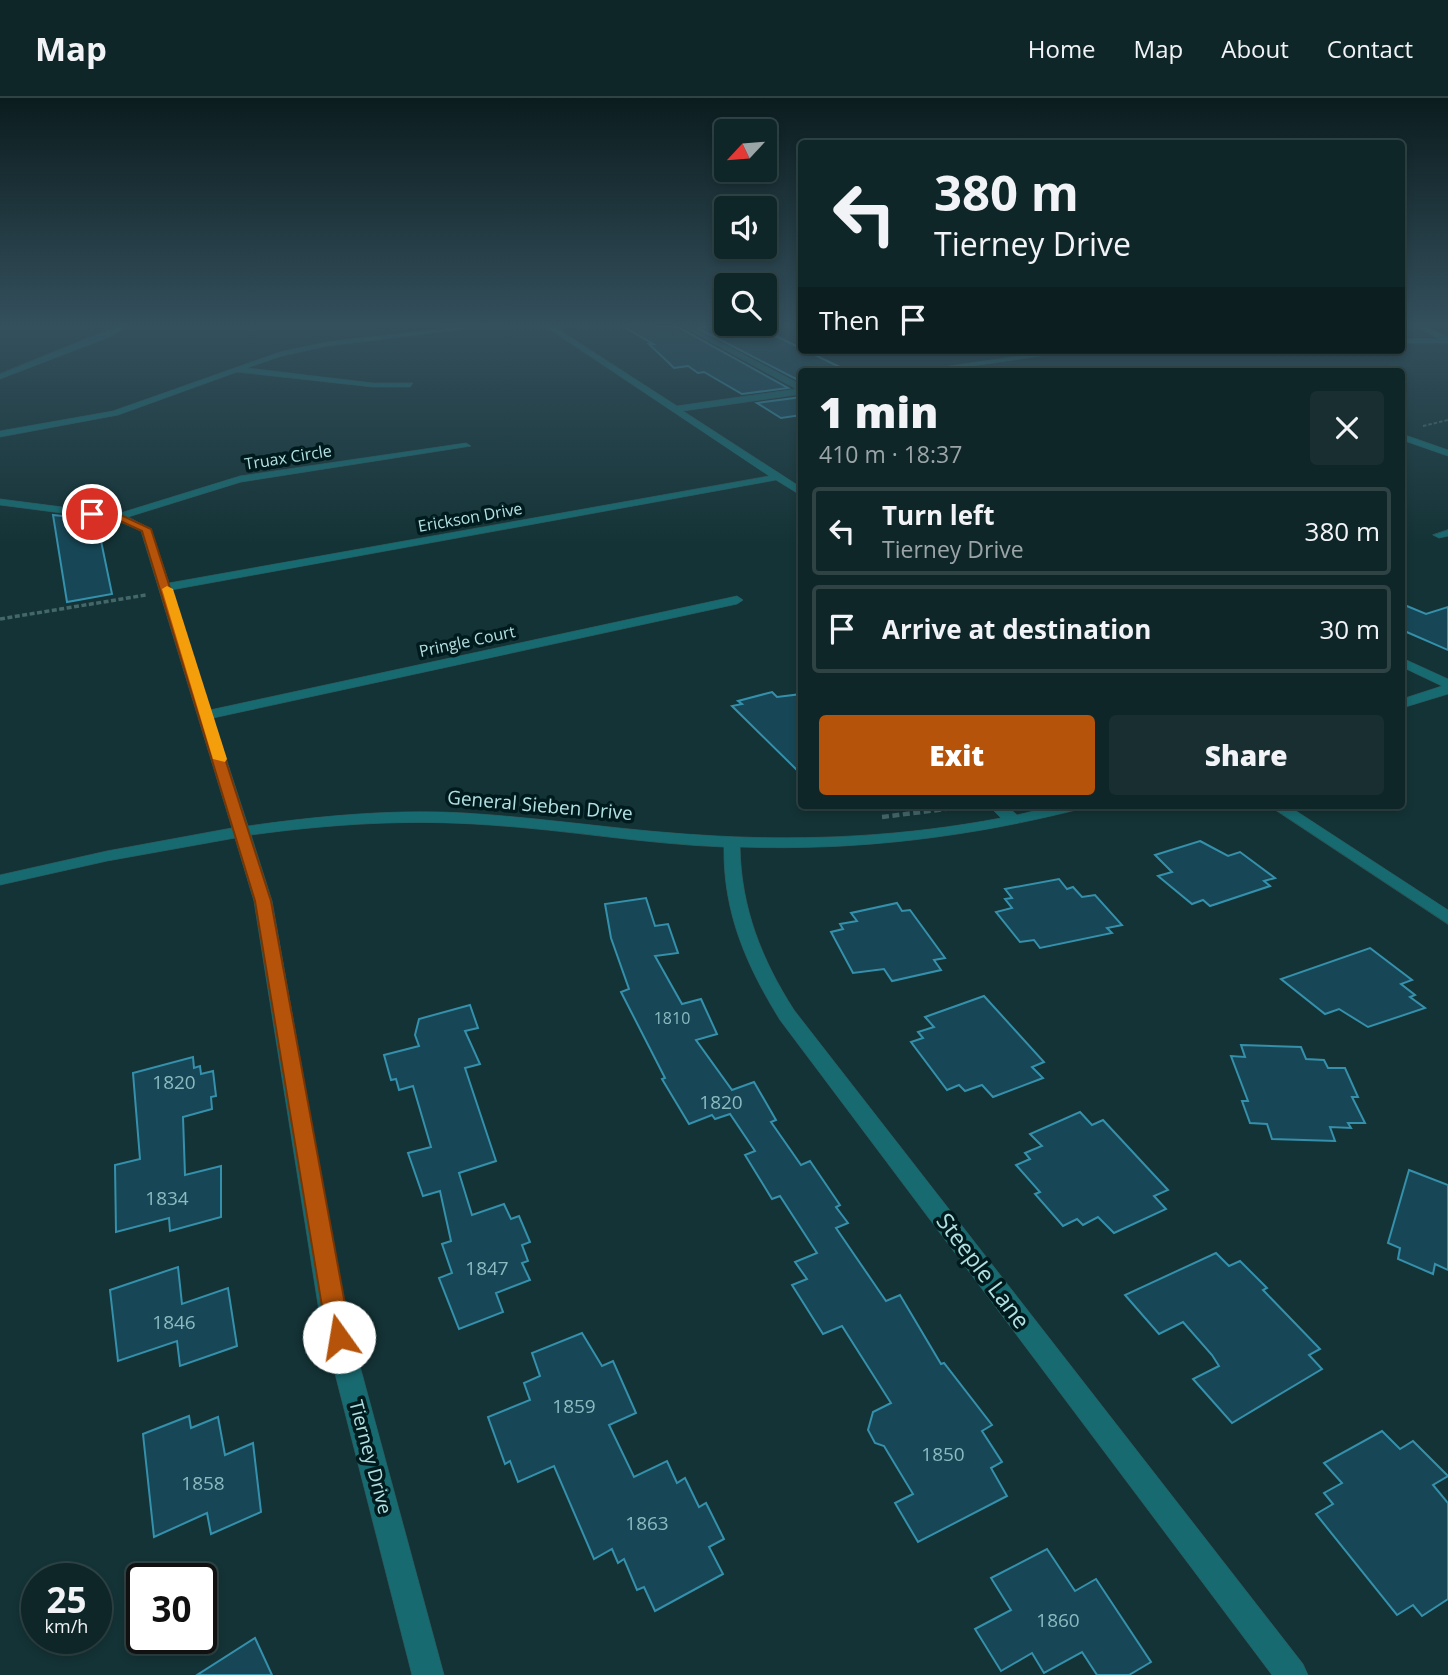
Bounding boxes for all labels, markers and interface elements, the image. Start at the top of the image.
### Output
text: Map [35,26,107,71]
text: Home [1028,32,1096,65]
text: Map [1134,32,1183,65]
text: About [1221,32,1289,65]
text: Contact [1327,32,1413,65]
north arrow [714,119,777,182]
map controls [714,119,777,336]
text: 380 m [934,159,1079,225]
icon: left [819,168,910,259]
button: sound [714,196,777,259]
text: Tierney Drive [934,222,1131,265]
button: search [714,273,777,336]
icon: arrive [894,301,932,339]
text: Then [819,302,880,338]
text: 1 min [819,383,938,440]
button: close [1310,391,1384,465]
text: 410 m · 18:37 [819,438,962,470]
street label: Truax Circle [243,439,333,475]
pin [62,484,122,544]
icon: arrive [73,495,111,533]
street label: Erickson Drive [416,497,524,537]
text: Turn left [882,497,994,533]
icon: left [823,512,861,550]
text: 380 m [1305,513,1380,549]
text: Tierney Drive [882,533,1024,565]
icon: arrive [823,610,861,648]
text: Arrive at destination [882,611,1151,647]
text: 30 m [1319,611,1380,647]
street label: Pringle Court [417,620,517,662]
button: Exit [819,715,1095,795]
button: Share [1109,715,1384,795]
street label: General Sieben Drive [446,784,634,826]
house number: 1810 [654,1007,690,1029]
house number: 1820 [152,1069,196,1095]
house number: 1820 [699,1089,743,1115]
house number: 1834 [145,1185,189,1211]
street label: Steeple Lane [930,1206,1038,1335]
house number: 1847 [465,1255,509,1281]
position arrow [302,1300,376,1374]
house number: 1846 [152,1309,196,1335]
house number: 1859 [552,1393,596,1419]
street label: Tierney Drive [343,1397,399,1517]
house number: 1850 [921,1441,965,1467]
house number: 1858 [181,1470,225,1496]
house number: 1863 [625,1510,669,1536]
speed limit sign: 30 [126,1563,217,1654]
text: 25 [46,1576,87,1623]
house number: 1860 [1036,1607,1080,1633]
text: km/h [45,1614,88,1638]

